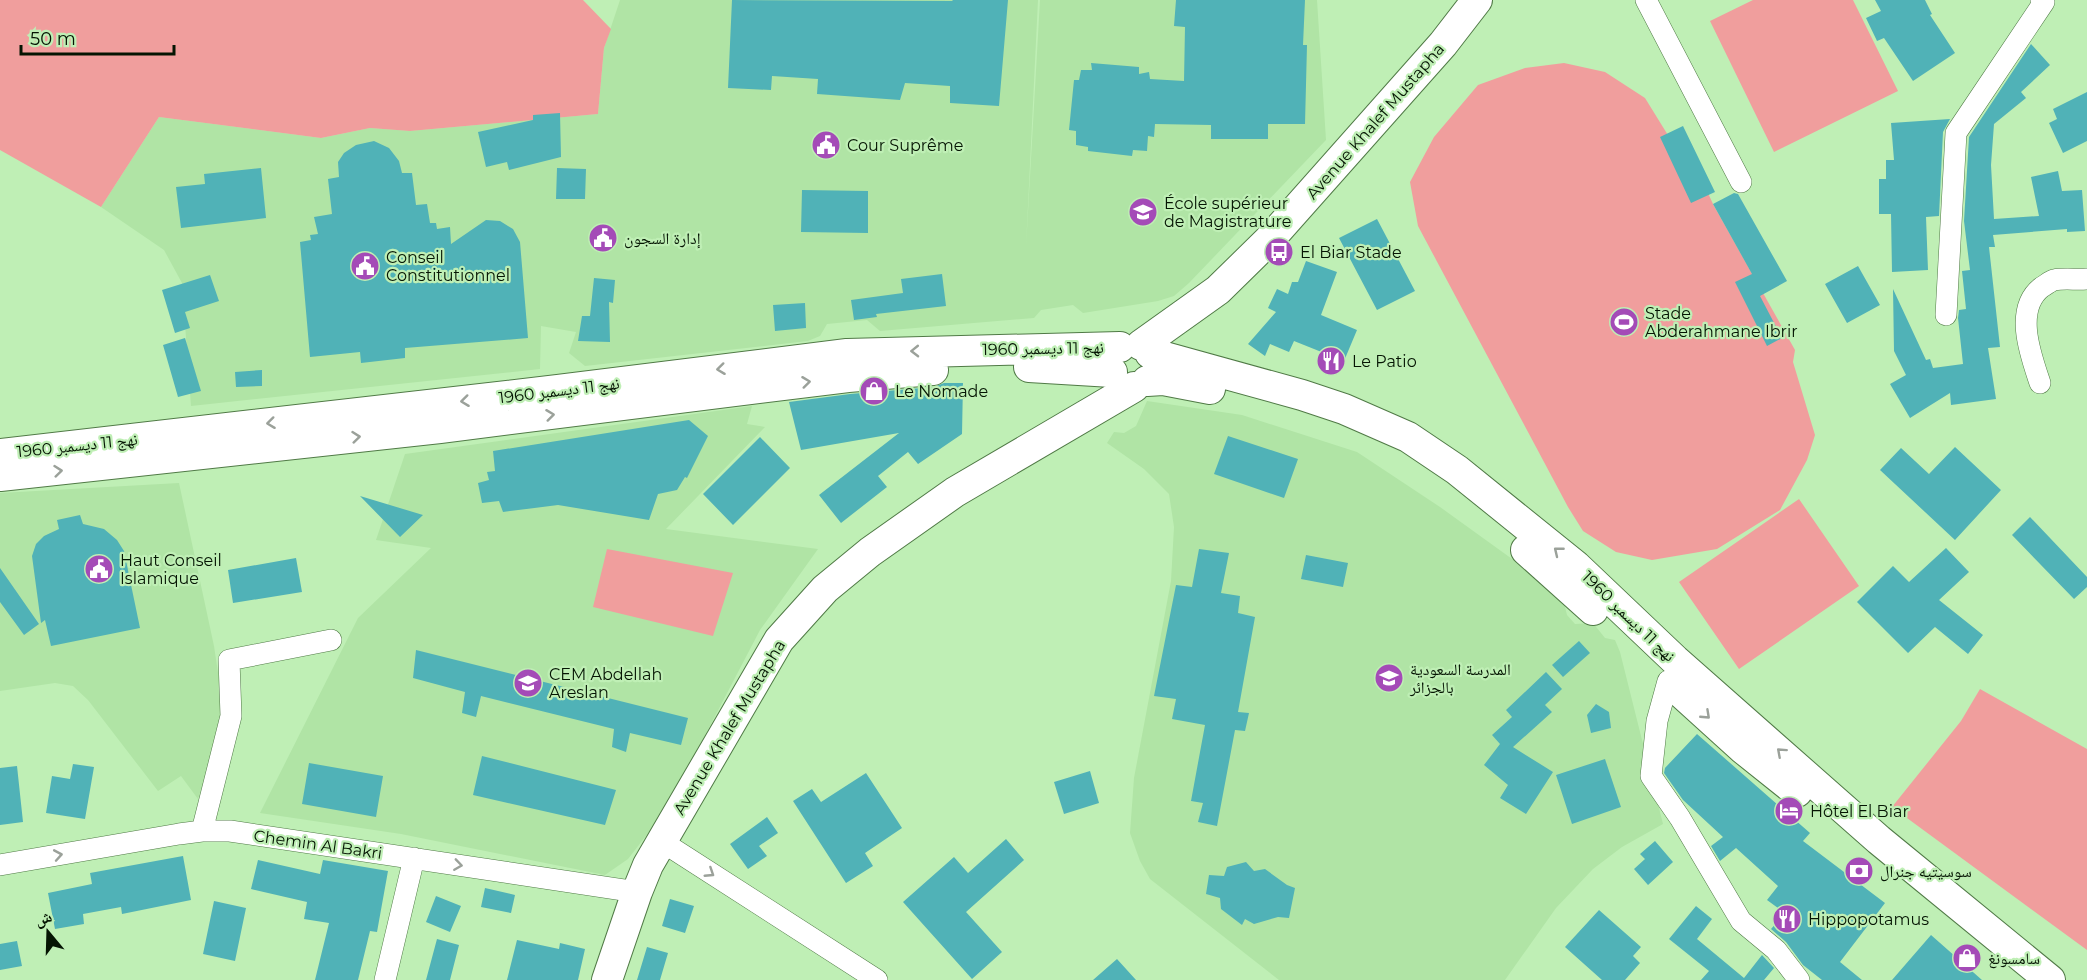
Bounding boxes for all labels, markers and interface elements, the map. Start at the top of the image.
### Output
scale bar [21,18,174,56]
text: 50 m [30,28,76,50]
street label: Avenue Khalef Mustapha [1302,39,1448,203]
public building icon: Cour Suprême [810,129,842,161]
place label: Cour Suprême [847,136,963,155]
place label: École supérieur de Magistrature [1164,194,1291,231]
school or university icon: École supérieur de Magistrature [1127,196,1159,228]
public building icon: إدارة السجون [587,222,619,254]
place label: إدارة السجون [624,229,701,249]
bus stop icon: El Biar Stade [1263,236,1295,268]
place label: El Biar Stade [1300,243,1402,262]
place label: Conseil Constitutionnel [386,248,510,285]
public building icon: Conseil Constitutionnel [349,250,381,282]
place label: Stade Abderahmane Ibrir [1645,304,1798,341]
sports icon: Stade Abderahmane Ibrir [1608,306,1640,338]
street label: نهج 11 ديسمبر 1960 [982,338,1104,360]
one-way arrow [910,345,919,357]
restaurant icon: Le Patio [1315,345,1347,377]
place label: Le Patio [1352,352,1417,371]
one-way arrow [716,363,725,375]
street label: نهج 11 ديسمبر 1960 [498,374,621,408]
shop icon: Le Nomade [858,375,890,407]
one-way arrow [801,377,811,389]
place label: Le Nomade [895,382,988,401]
one-way arrow [460,394,469,407]
one-way arrow [545,409,555,421]
one-way arrow [266,416,275,429]
street label: نهج 11 ديسمبر 1960 [16,430,139,462]
one-way arrow [352,431,361,444]
one-way arrow [54,465,63,477]
one-way arrow [1554,548,1565,559]
place label: Haut Conseil Islamique [120,551,222,588]
public building icon: Haut Conseil Islamique [83,553,115,585]
street label: نهج 11 ديسمبر 1960 [1578,567,1679,666]
street label: Avenue Khalef Mustapha [670,636,789,818]
place label: المدرسة السعودية بالجزائر [1409,660,1511,697]
school or university icon: المدرسة السعودية بالجزائر [1373,662,1405,694]
place label: CEM Abdellah Areslan [549,665,662,702]
school or university icon: CEM Abdellah Areslan [512,667,544,699]
one-way arrow [1699,708,1710,719]
one-way arrow [1777,748,1788,759]
hotel icon: Hôtel El Biar [1773,795,1805,827]
place label: Hôtel El Biar [1810,802,1909,821]
street label: Chemin Al Bakri [252,826,383,863]
one-way arrow [53,850,62,862]
bank icon: سوسيتيه جنرال [1843,855,1875,887]
one-way arrow [454,858,463,870]
place label: سوسيتيه جنرال [1880,862,1972,882]
one-way arrow [704,865,715,876]
north arrow [18,902,78,962]
restaurant icon: Hippopotamus [1771,903,1803,935]
text: ش [32,907,54,930]
place label: Hippopotamus [1808,910,1929,929]
shop icon: سامسونغ [1951,942,1983,974]
place label: سامسونغ [1988,949,2040,969]

